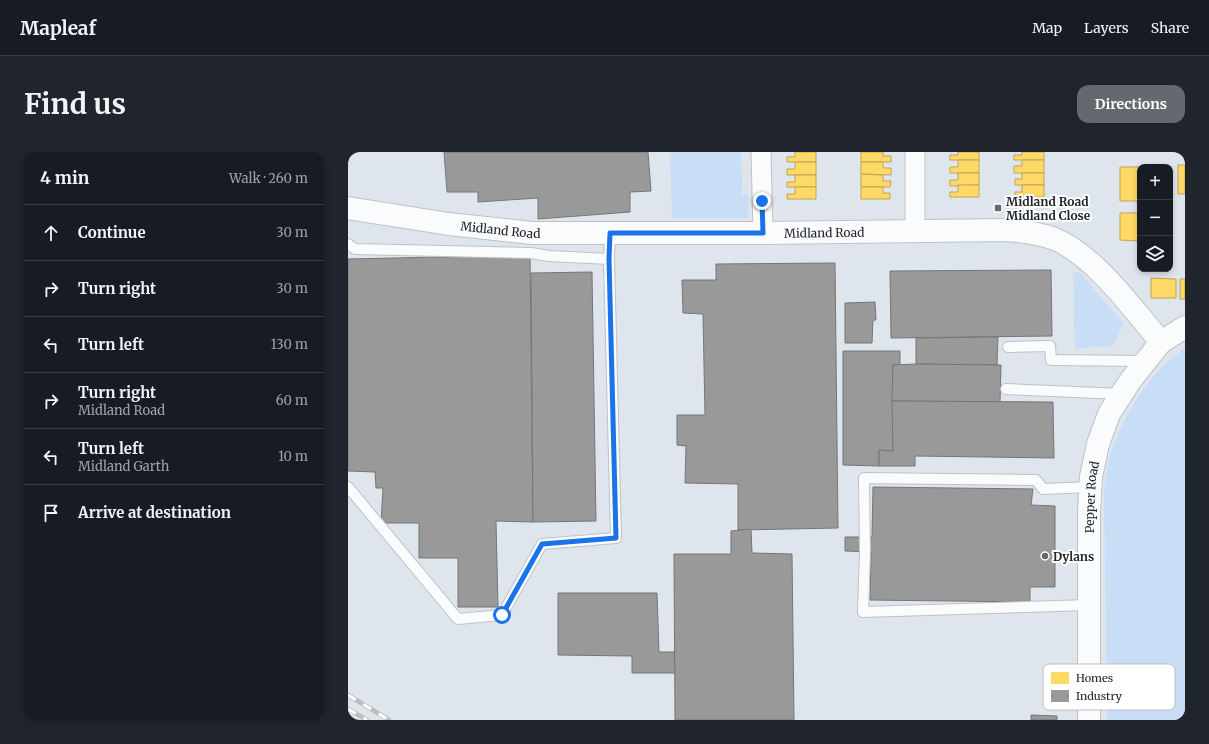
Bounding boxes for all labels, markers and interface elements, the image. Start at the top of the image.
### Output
text: Mapleaf [20,16,96,40]
text: Map [1032,19,1062,37]
text: Layers [1084,19,1129,37]
text: Share [1151,19,1189,37]
button: Directions [1077,85,1185,123]
text: Find us [24,86,126,122]
map controls [1137,164,1173,272]
button: + [1137,164,1173,200]
text: 4 min [40,167,89,189]
text: Walk · 260 m [229,170,308,187]
route end [753,192,771,210]
place label: Midland Road Midland Close [1006,194,1091,223]
button: − [1137,200,1173,236]
marker: Midland Road Midland Close [993,203,1003,213]
street label: Midland Road [460,218,540,241]
icon: ahead [40,222,62,244]
text: Continue [78,223,146,242]
text: 30 m [276,224,308,241]
street label: Midland Road [784,224,865,240]
button: layers [1137,236,1173,272]
icon: right [40,278,62,300]
text: Turn right [78,279,156,298]
text: 30 m [276,280,308,297]
icon: left [40,334,62,356]
text: Turn left [78,335,144,354]
text: 130 m [271,336,308,353]
text: Turn right [78,383,156,402]
icon: right [40,390,62,412]
text: 60 m [276,392,308,409]
text: Midland Road [78,402,165,419]
text: Turn left [78,439,144,458]
icon: left [40,446,62,468]
text: 10 m [278,448,308,465]
text: Midland Garth [78,458,169,475]
street label: Pepper Road [1082,460,1102,533]
icon: arrive [40,502,62,524]
text: Arrive at destination [78,503,231,522]
place label: Dylans [1053,549,1094,564]
marker: Dylans [1040,551,1050,561]
route start [493,606,511,624]
legend [1043,664,1175,710]
text: Homes [1076,671,1113,685]
text: Industry [1076,689,1123,703]

